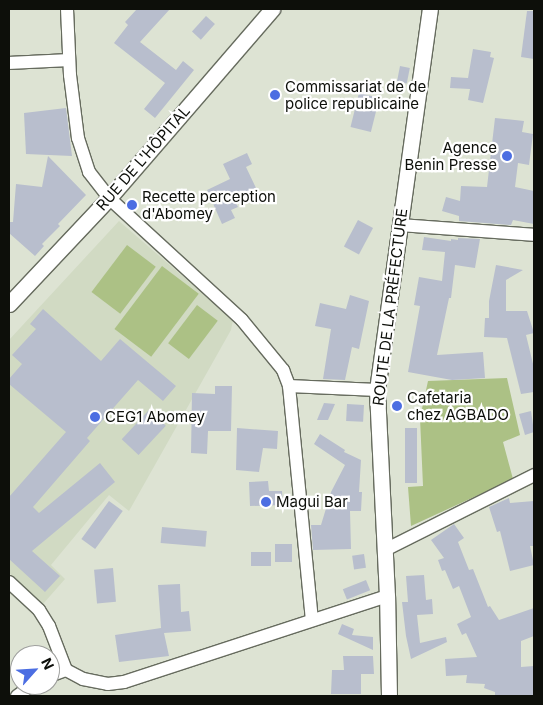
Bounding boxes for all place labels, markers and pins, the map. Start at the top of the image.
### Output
place label: Commissariat de de police republicaine [285,77,426,112]
marker: Commissariat de de police republicaine [269,89,281,101]
place label: Agence Benin Presse [405,138,497,173]
marker: Agence Benin Presse [501,150,513,162]
place label: Recette perception d'Abomey [142,187,276,222]
marker: Recette perception d'Abomey [126,199,138,211]
place label: Cafetaria chez AGBADO [407,388,509,423]
marker: Cafetaria chez AGBADO [391,400,403,412]
place label: CEG1 Abomey [105,408,205,426]
marker: CEG1 Abomey [89,411,101,423]
place label: Magui Bar [276,493,348,511]
marker: Magui Bar [260,496,272,508]

